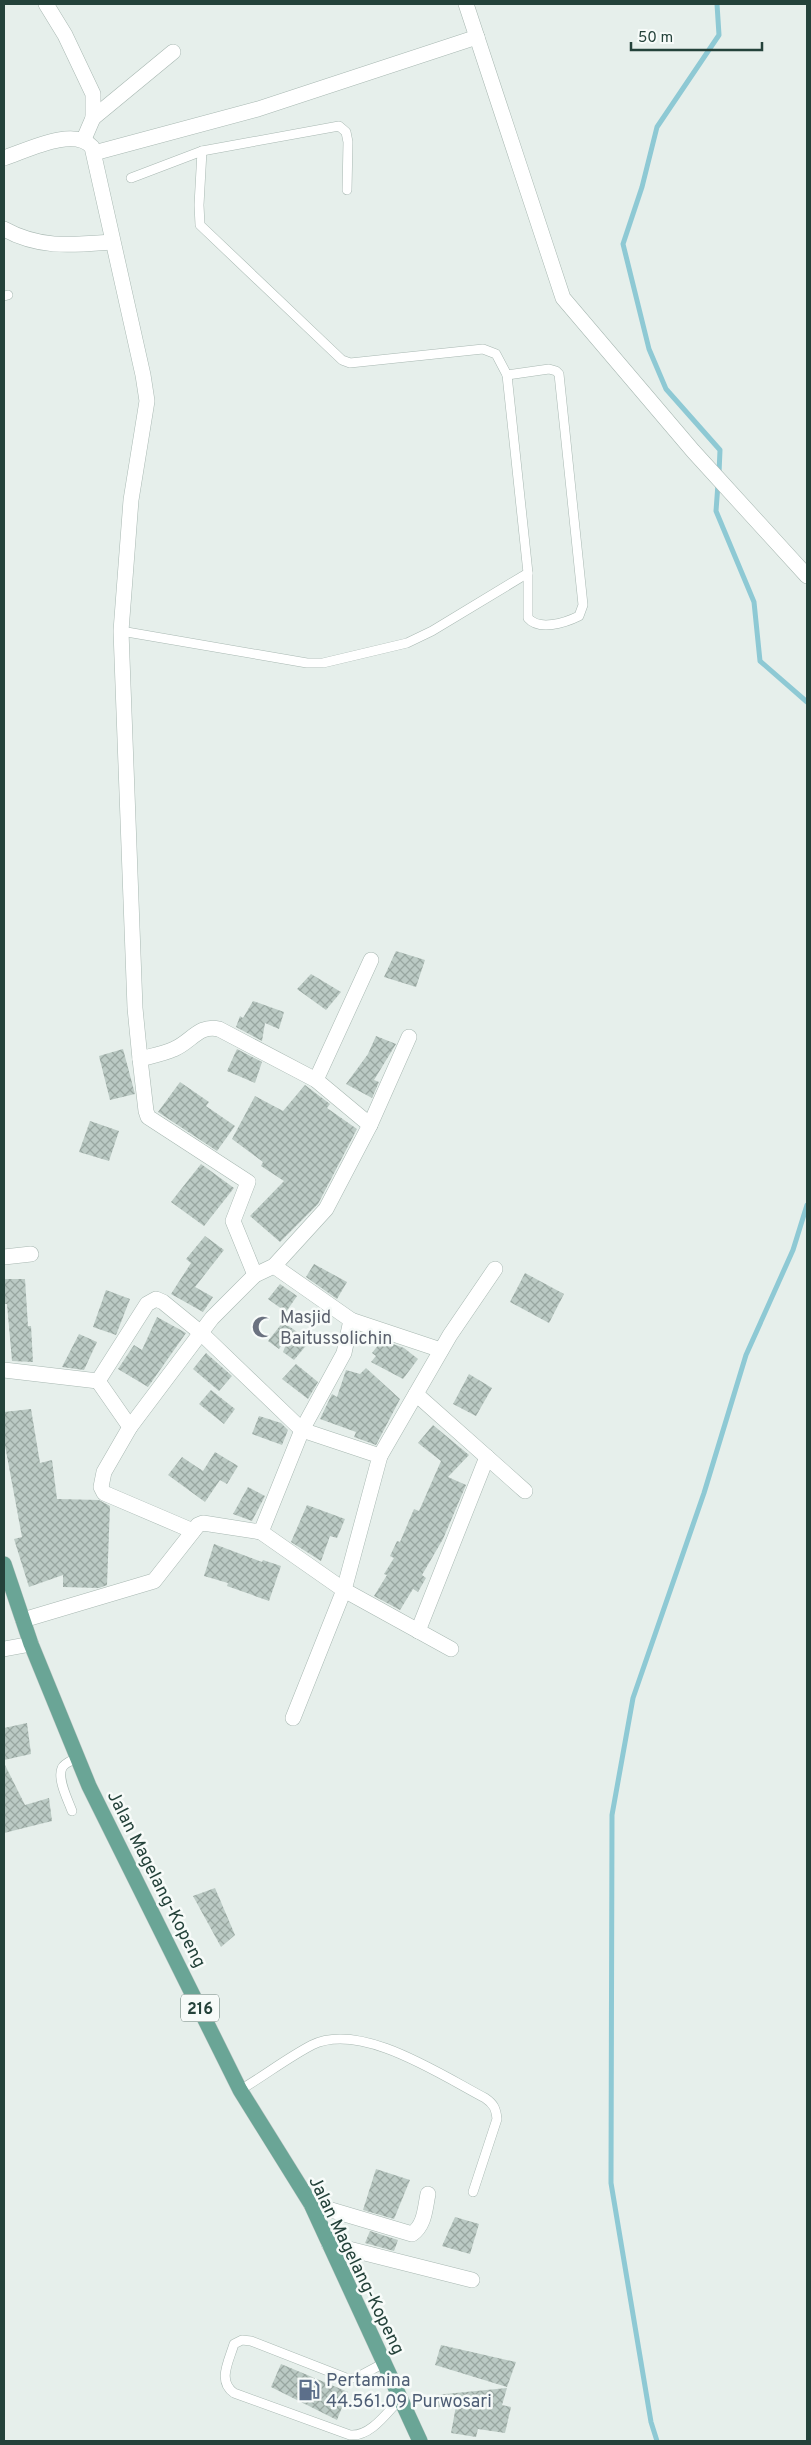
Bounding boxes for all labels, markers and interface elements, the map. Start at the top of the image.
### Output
scale bar [631,20,762,52]
text: 50 m [638,29,673,48]
place label: Masjid Baitussolichin [280,1307,392,1351]
mosque icon: Masjid Baitussolichin [250,1314,276,1340]
street label: Jalan Magelang-Kopeng [101,1787,210,1972]
road number: 216 [181,1995,219,2022]
street label: Jalan Magelang-Kopeng [302,2173,409,2359]
place label: Pertamina 44.561.09 Purwosari [326,2370,492,2414]
fuel station icon: Pertamina 44.561.09 Purwosari [296,2377,322,2403]

